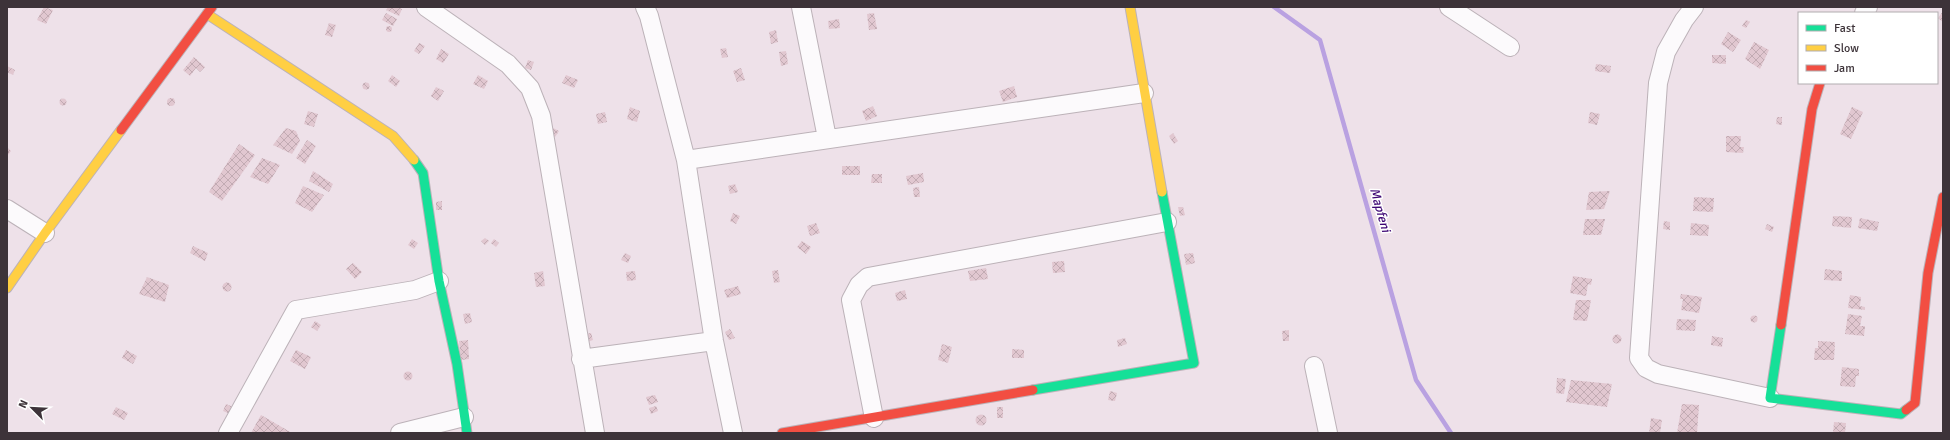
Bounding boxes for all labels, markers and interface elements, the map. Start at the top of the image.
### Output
legend [1798,12,1938,84]
text: Fast [1834,21,1855,36]
text: Slow [1834,41,1859,56]
text: Jam [1834,61,1855,76]
water label: Mapfeni [1366,186,1394,235]
north arrow [12,388,52,428]
text: N [16,398,31,410]

